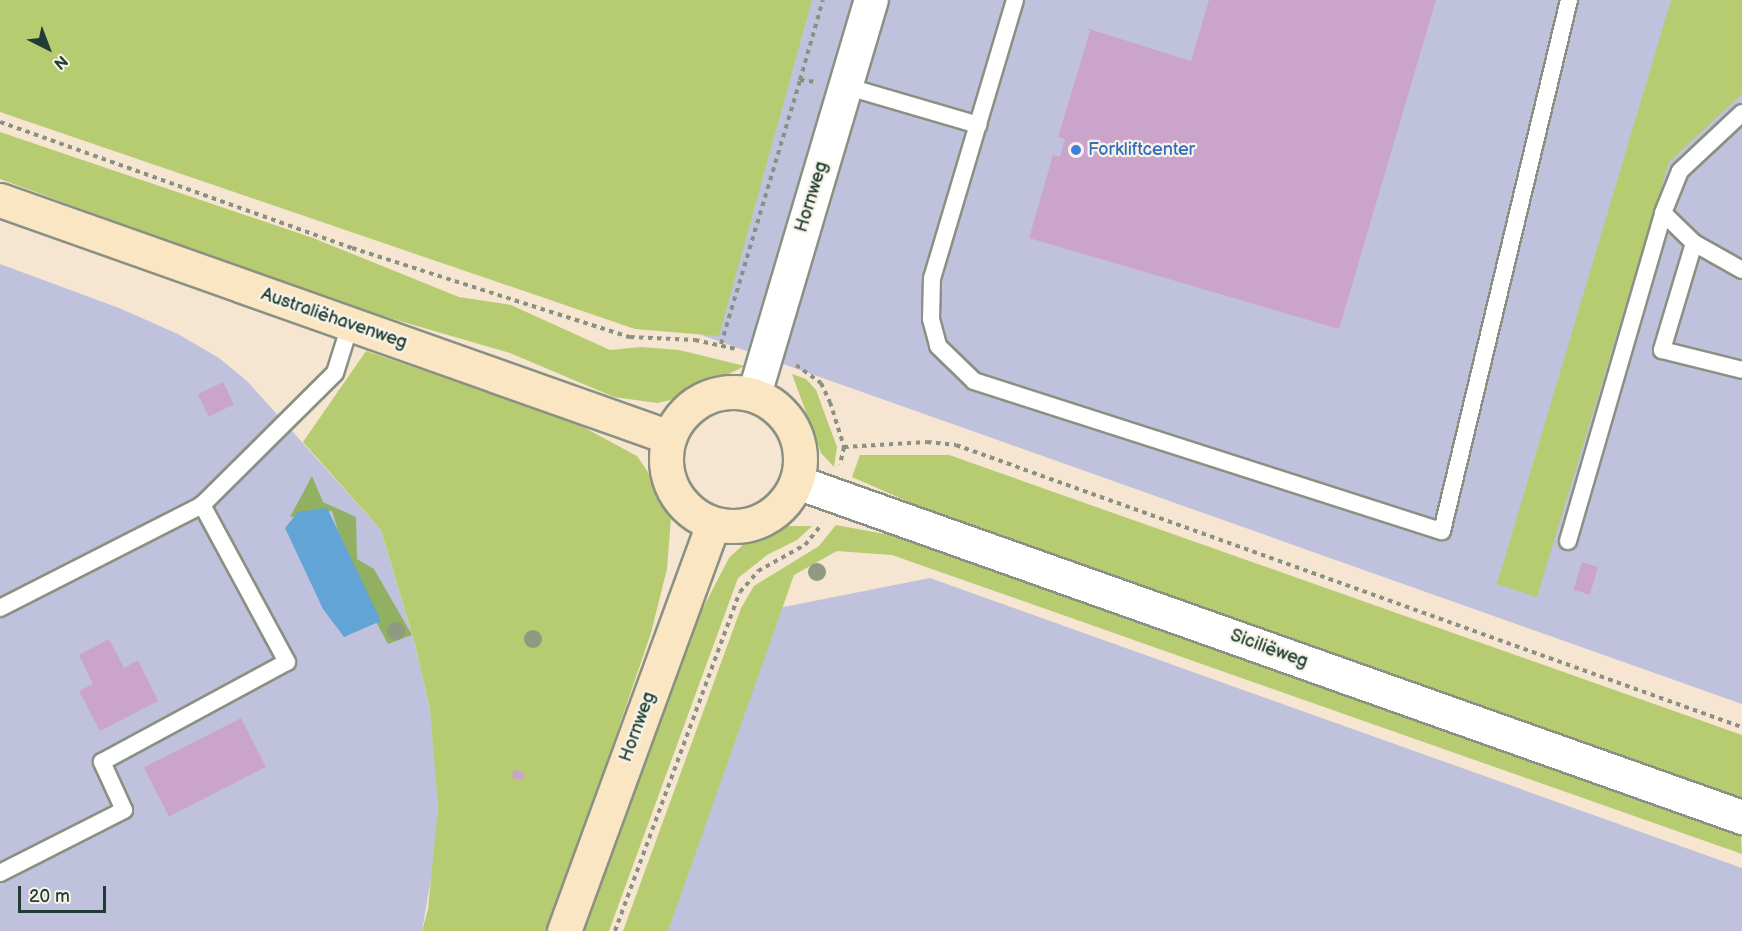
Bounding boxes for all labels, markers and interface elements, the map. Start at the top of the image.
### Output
north arrow [18,18,78,78]
text: N [50,51,71,73]
place label: Forkliftcenter [1088,139,1195,161]
marker: Forkliftcenter [1069,143,1083,157]
street label: Hornweg [791,159,833,235]
street label: Australiëhavenweg [258,284,410,354]
street label: Siciliëweg [1227,625,1311,673]
street label: Hornweg [615,689,661,765]
scale bar [21,874,110,912]
text: 20 m [29,886,70,907]

